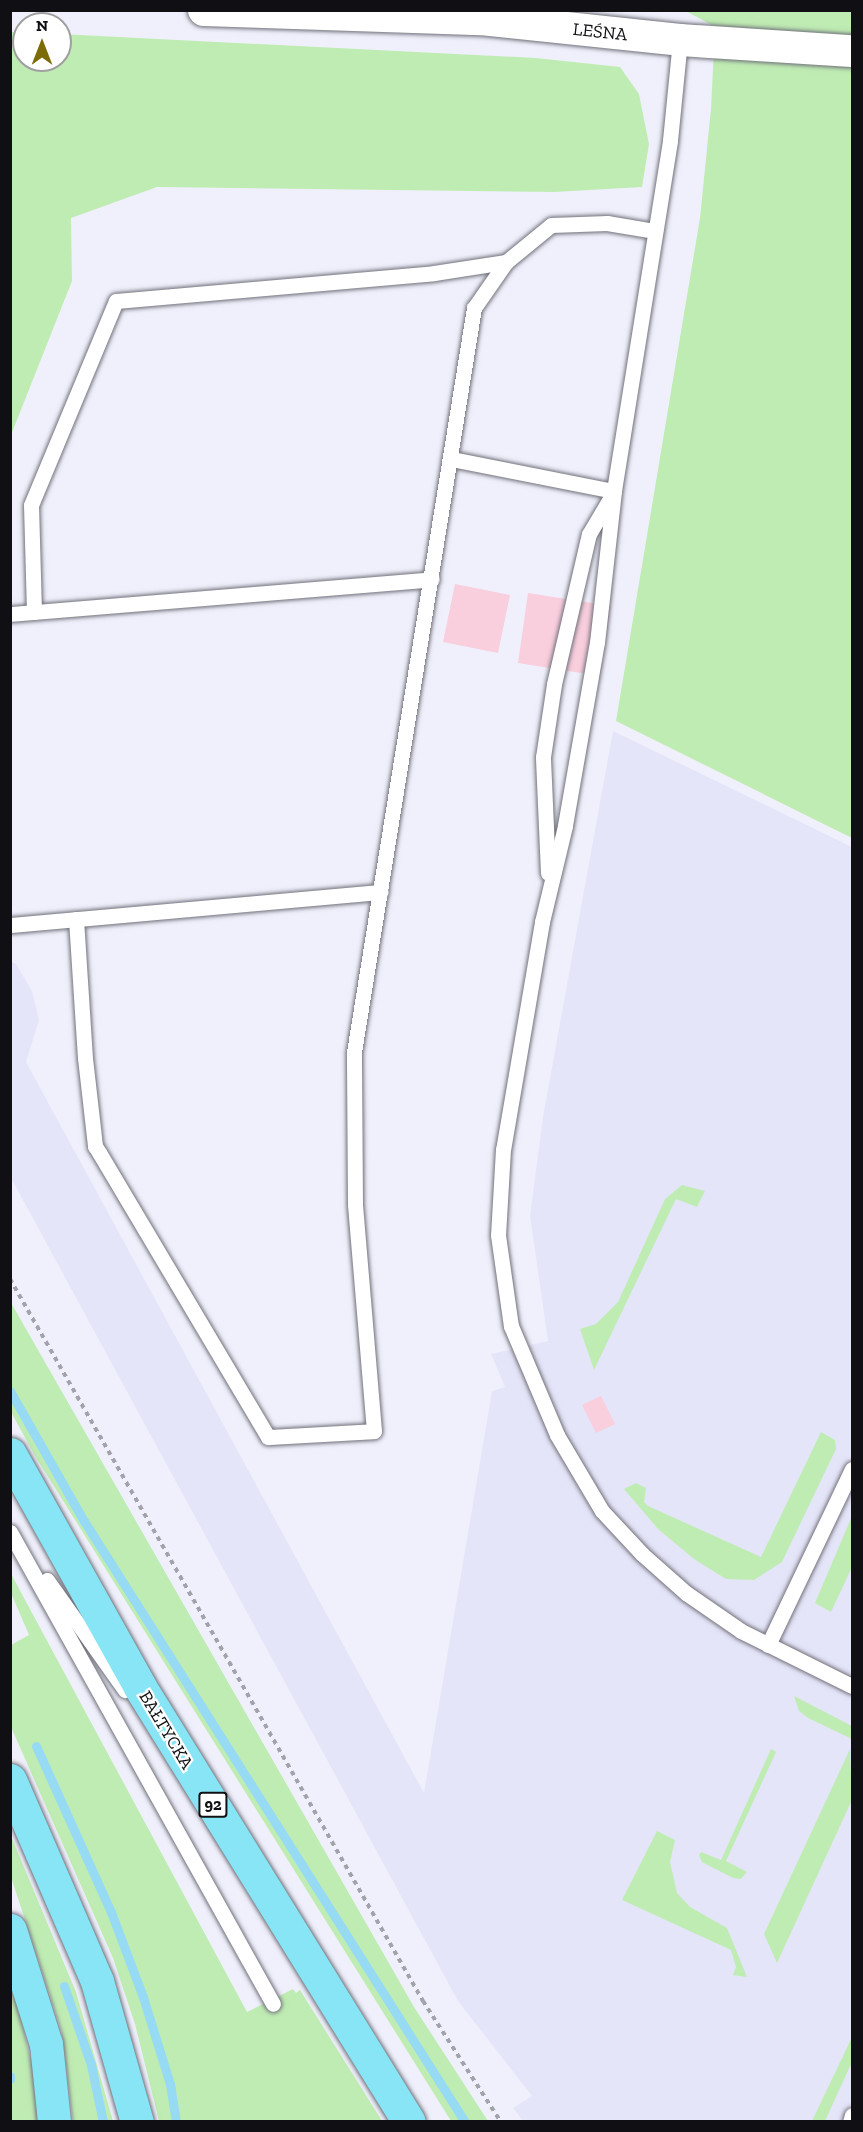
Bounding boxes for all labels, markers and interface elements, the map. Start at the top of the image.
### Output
north arrow [12,12,72,72]
text: N [36,16,48,35]
street label: LEŚNA [572,18,628,46]
street label: BAŁTYCKA [134,1687,198,1773]
road number: 92 [198,1792,228,1818]

